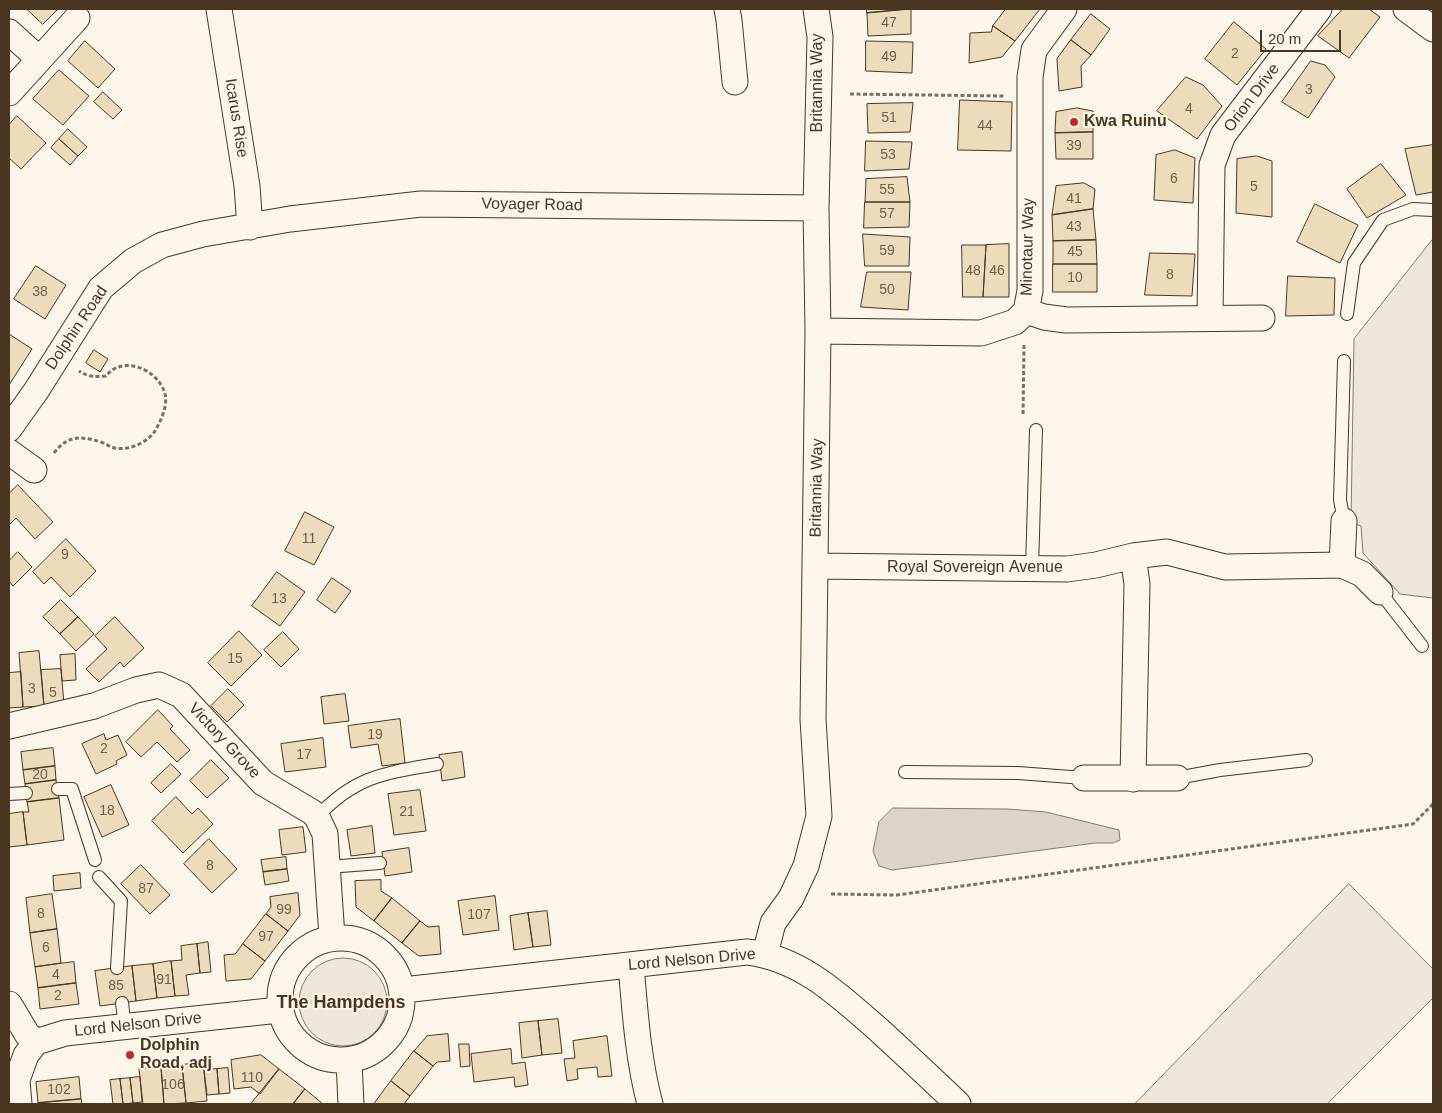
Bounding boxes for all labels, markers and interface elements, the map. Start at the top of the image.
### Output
house number: 47 [881,15,897,31]
scale bar [1262,20,1343,52]
text: 20 m [1268,30,1301,47]
street label: Britannia Way [808,34,828,132]
house number: 2 [1231,46,1239,62]
house number: 49 [881,49,897,65]
street label: Orion Drive [1220,60,1284,136]
street label: Icarus Rise [220,77,252,159]
house number: 3 [1305,82,1313,98]
house number: 4 [1185,101,1193,117]
house number: 51 [881,110,897,126]
place label: Kwa Ruinu [1084,112,1167,132]
marker: Kwa Ruinu [1068,116,1080,128]
house number: 44 [977,118,993,134]
house number: 39 [1066,138,1082,154]
house number: 53 [880,147,896,163]
house number: 6 [1170,171,1178,187]
house number: 5 [1250,179,1258,195]
house number: 55 [879,182,895,198]
house number: 41 [1066,191,1082,207]
street label: Voyager Road [481,195,583,215]
street label: Minotaur Way [1018,198,1038,296]
house number: 57 [879,206,895,222]
house number: 43 [1066,219,1082,235]
house number: 59 [879,243,895,259]
house number: 45 [1067,244,1083,260]
house number: 48 [965,263,981,279]
house number: 46 [989,263,1005,279]
house number: 8 [1166,267,1174,283]
house number: 10 [1067,270,1083,286]
street label: Dolphin Road [42,282,112,374]
house number: 50 [879,282,895,298]
house number: 38 [32,284,48,300]
street label: Britannia Way [807,438,827,538]
house number: 11 [302,531,316,547]
house number: 9 [61,547,69,563]
street label: Royal Sovereign Avenue [887,558,1063,578]
house number: 13 [271,591,287,607]
house number: 15 [227,651,243,667]
house number: 3 [28,681,36,697]
house number: 5 [49,685,57,701]
street label: Victory Grove [184,699,264,783]
house number: 19 [367,727,383,743]
house number: 2 [100,741,108,757]
house number: 17 [296,747,312,763]
house number: 20 [32,767,48,783]
house number: 18 [99,803,115,819]
house number: 21 [399,804,415,820]
house number: 8 [206,858,214,874]
house number: 87 [138,881,154,897]
house number: 99 [276,902,292,918]
house number: 8 [37,906,45,922]
house number: 107 [467,907,491,923]
house number: 97 [258,929,274,945]
house number: 6 [42,940,50,956]
street label: Lord Nelson Drive [627,945,757,975]
house number: 4 [52,967,60,983]
house number: 91 [156,972,172,988]
house number: 85 [108,978,124,994]
house number: 2 [54,988,62,1004]
district label: The Hampdens [276,992,406,1014]
street label: Lord Nelson Drive [73,1009,203,1041]
place label: Dolphin Road, adj [140,1036,212,1074]
marker: Dolphin Road, adj [124,1049,136,1061]
house number: 110 [241,1070,263,1086]
house number: 106 [161,1077,185,1093]
house number: 102 [47,1082,71,1098]

